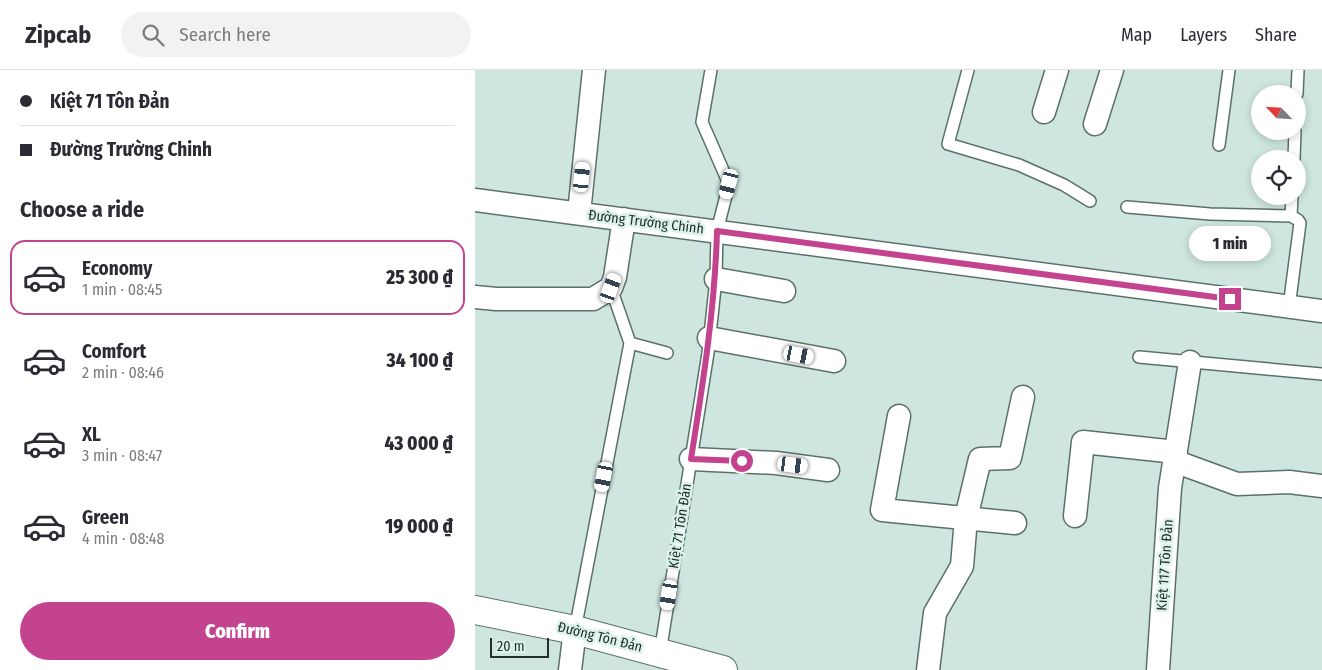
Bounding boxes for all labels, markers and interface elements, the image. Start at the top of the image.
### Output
search box [121,12,471,57]
text: Zipcab [25,21,91,49]
icon: search [139,21,167,49]
text: Search here [179,23,271,46]
text: Map [1121,24,1152,46]
text: Layers [1180,24,1227,46]
text: Share [1255,24,1297,46]
north arrow [1251,85,1306,140]
map controls [1251,85,1306,205]
text: Kiệt 71 Tôn Đản [50,90,169,113]
text: Đường Trường Chinh [50,138,212,161]
button: locate [1251,150,1306,205]
car [572,161,591,193]
car [718,168,739,200]
text: Choose a ride [20,196,144,223]
street label: Đường Trường Chinh [587,206,705,238]
callout: 1 min [1189,226,1271,262]
text: 1 min [1213,234,1247,253]
icon: car [22,255,67,300]
text: Economy [82,257,152,280]
text: 25 300 ₫ [386,266,453,289]
car [598,271,623,305]
text: 1 min · 08:45 [82,280,162,299]
route end [1219,288,1241,310]
icon: car [22,338,67,383]
text: Comfort [82,340,146,363]
car [782,345,815,365]
text: 34 100 ₫ [387,349,453,372]
text: 2 min · 08:46 [82,363,164,382]
icon: car [22,421,67,466]
text: XL [82,423,101,446]
text: 43 000 ₫ [384,432,453,455]
text: 3 min · 08:47 [82,446,162,465]
route start [731,450,753,472]
car [777,456,808,474]
car [593,461,614,493]
street label: Kiệt 71 Tôn Đản [665,482,695,570]
icon: car [22,504,67,549]
text: Green [82,506,129,529]
text: 19 000 ₫ [385,515,453,538]
street label: Kiệt 117 Tôn Đản [1153,519,1177,611]
text: 4 min · 08:48 [82,529,165,548]
car [659,579,678,611]
button: Confirm [20,602,455,660]
street label: Đường Tôn Đản [556,618,644,656]
scale bar [490,635,549,658]
text: 20 m [497,638,525,655]

